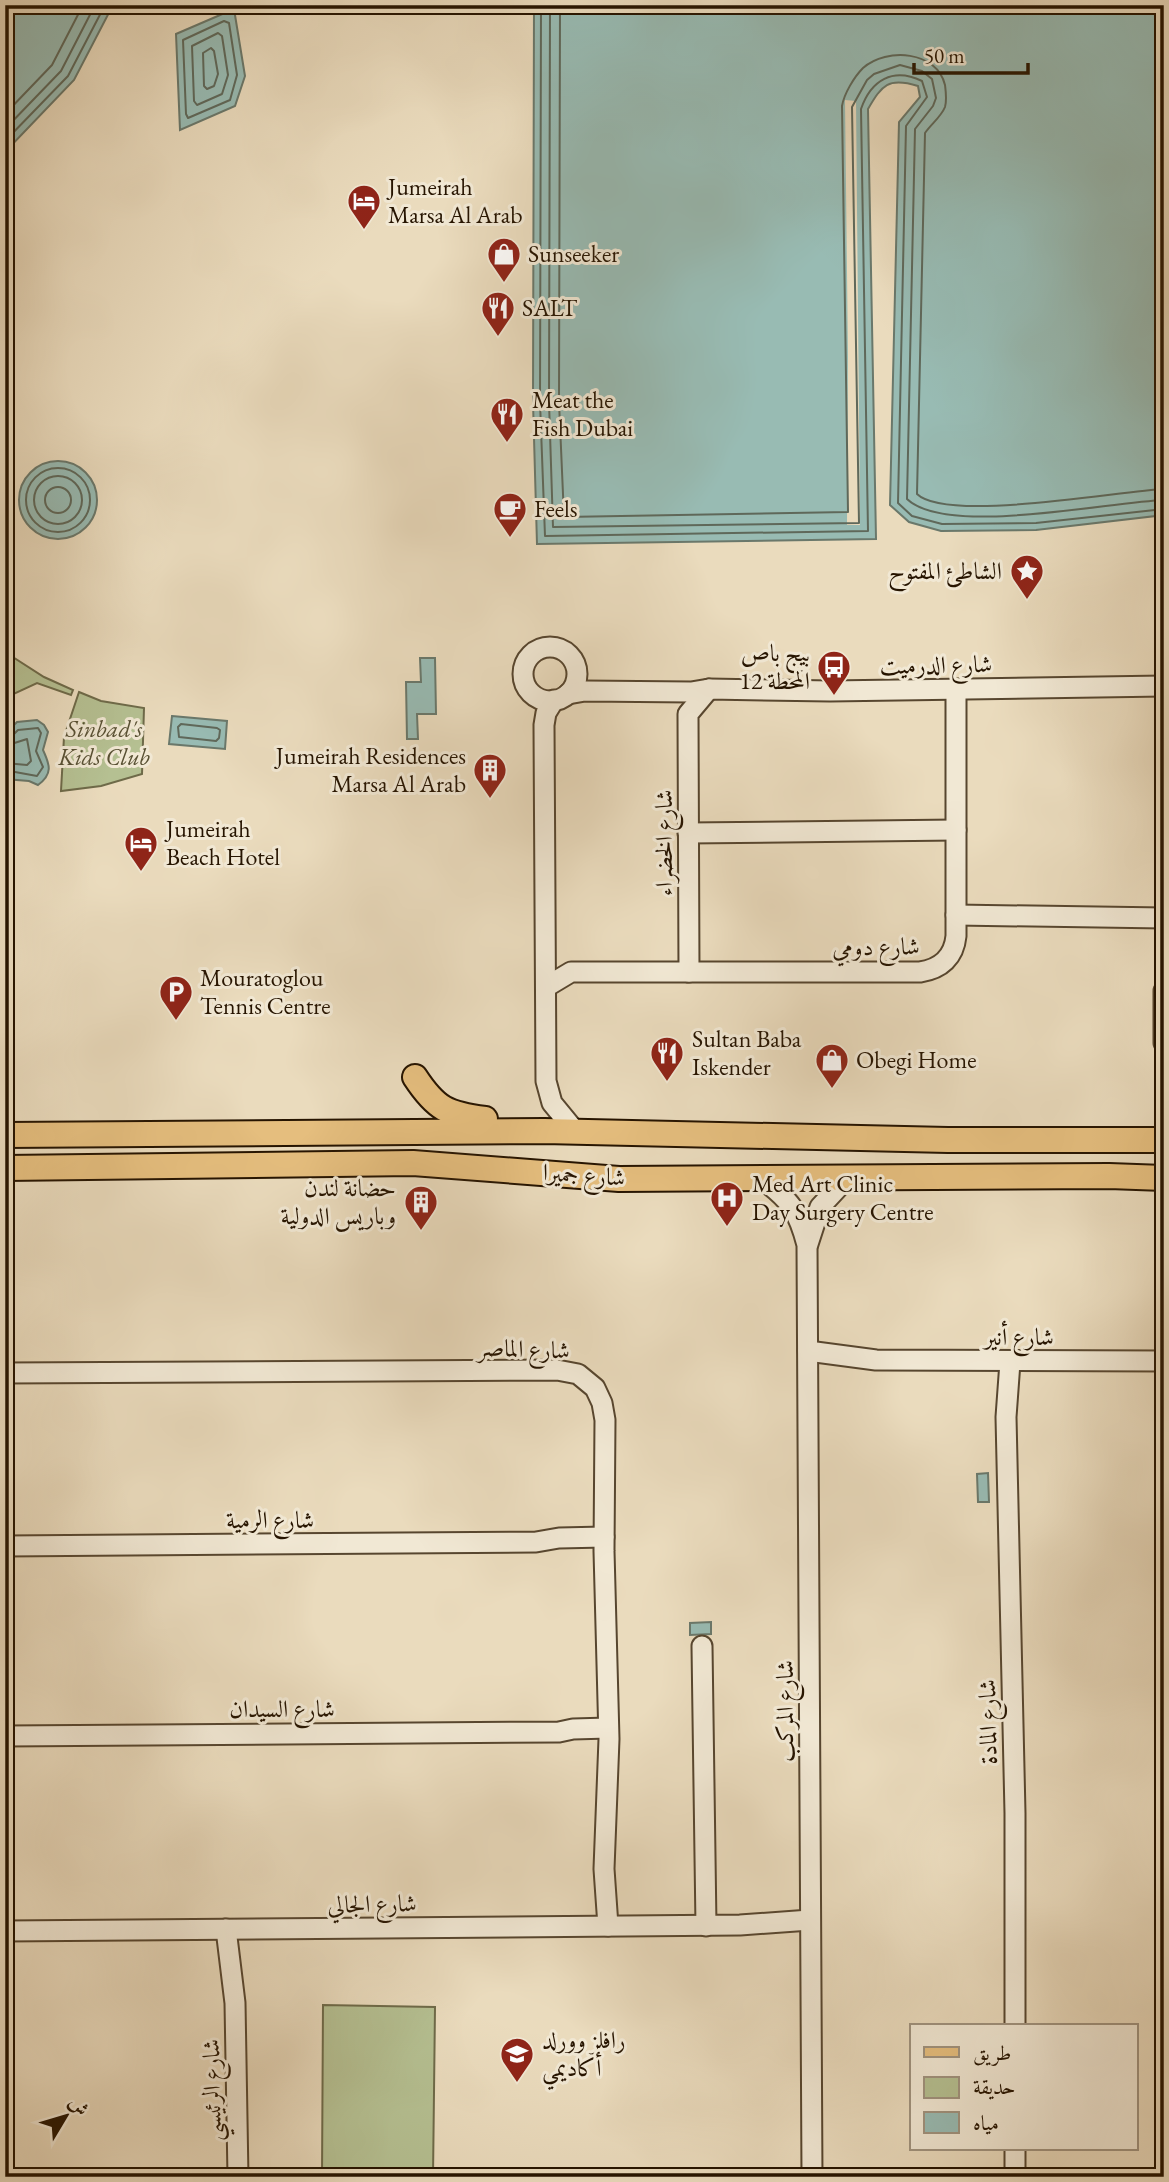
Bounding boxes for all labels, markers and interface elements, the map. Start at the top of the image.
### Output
scale bar [914,32,1027,76]
text: 50 m [924,42,965,69]
place label: Jumeirah Marsa Al Arab [386,171,523,230]
hotel icon: Jumeirah Marsa Al Arab [345,182,383,231]
shop icon: Sunseeker [485,235,523,284]
place label: Sunseeker [528,238,619,269]
restaurant icon: SALT [479,289,517,338]
place label: SALT [522,292,578,323]
place label: Meat the Fish Dubai [532,384,633,443]
restaurant icon: Meat the Fish Dubai [488,395,526,444]
cafe icon: Feels [491,490,529,539]
place label: Feels [534,493,578,524]
place icon: الشاطئ المفتوح [1008,552,1046,601]
place label: الشاطئ المفتوح [888,555,1002,592]
place label: بيج باص المحطة 12 [739,637,810,696]
bus stop icon: بيج باص المحطة 12 [815,648,853,697]
street label: شارع الدرميت [879,648,993,686]
park label: Sinbad's Kids Club [57,713,150,772]
place label: Jumeirah Residences Marsa Al Arab [274,740,466,799]
building icon: Jumeirah Residences Marsa Al Arab [471,751,509,800]
street label: شارع الخضراء [648,790,684,896]
place label: Jumeirah Beach Hotel [164,813,280,872]
hotel icon: Jumeirah Beach Hotel [122,824,160,873]
street label: شارع دومي [832,930,920,968]
place label: Mouratoglou Tennis Centre [200,962,331,1021]
parking icon: Mouratoglou Tennis Centre [157,973,195,1022]
place label: Sultan Baba Iskender [692,1023,802,1082]
restaurant icon: Sultan Baba Iskender [648,1034,686,1083]
shop icon: Obegi Home [813,1041,851,1090]
place label: Obegi Home [856,1044,977,1075]
street label: شارع جميرا [542,1156,626,1198]
place label: Med Art Clinic Day Surgery Centre [752,1168,934,1227]
place label: حضانة لندن وباريس الدولية [281,1172,396,1232]
hospital icon: Med Art Clinic Day Surgery Centre [708,1179,746,1228]
building icon: حضانة لندن وباريس الدولية [402,1183,440,1232]
street label: شارع أنير [981,1320,1054,1357]
street label: شارع الماصر [474,1331,570,1371]
street label: شارع الرمية [226,1504,314,1540]
street label: شارع المركب [769,1660,805,1762]
street label: شارع المادة [971,1679,1009,1765]
street label: شارع السيدان [229,1693,335,1729]
street label: شارع الجالي [327,1887,417,1925]
place label: رافلز وورلد أكاديمي [542,2024,626,2091]
legend [910,2024,1138,2150]
school or university icon: رافلز وورلد أكاديمي [498,2035,536,2084]
street label: شارع الرئيسي [195,2039,235,2141]
text: طريق [973,2039,1011,2066]
text: حديقة [973,2073,1016,2100]
north arrow [32,2080,102,2150]
text: ش [63,2091,95,2121]
text: مياه [973,2109,999,2136]

